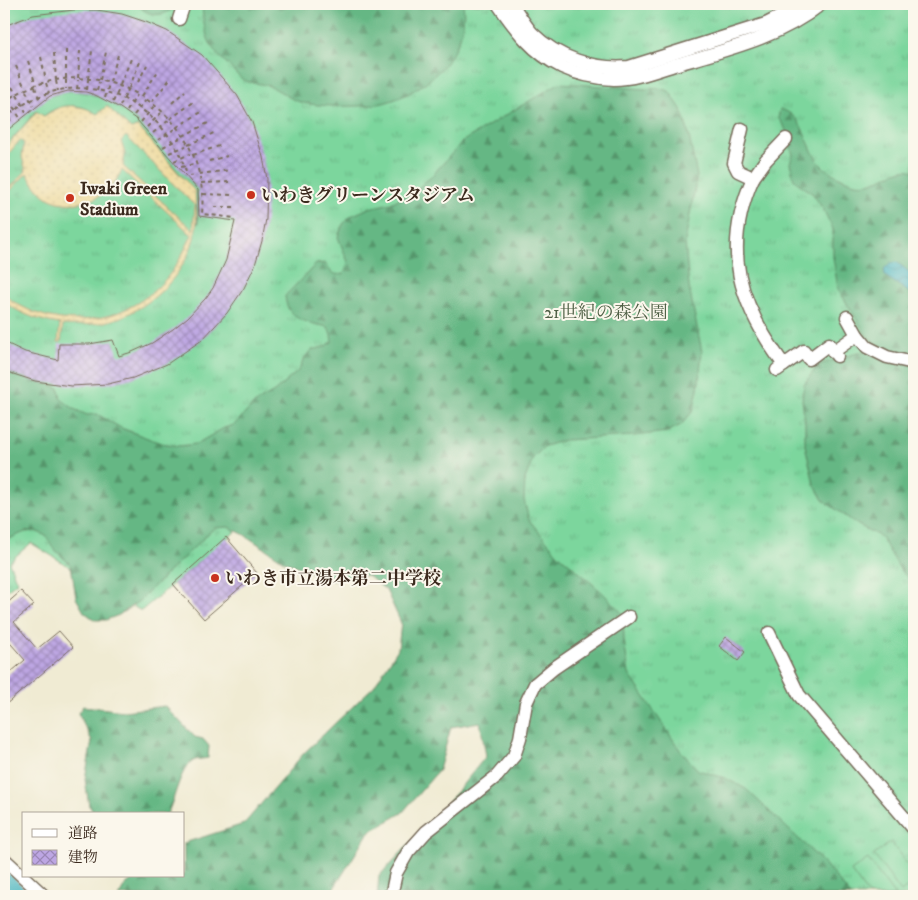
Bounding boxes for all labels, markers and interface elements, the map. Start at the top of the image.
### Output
place label: Iwaki Green Stadium [80,178,168,221]
place label: いわきグリーンスタジアム [261,185,475,207]
marker: いわきグリーンスタジアム [245,189,257,201]
marker: Iwaki Green Stadium [64,192,76,204]
park label: 21世紀の森公園 [544,302,668,324]
place label: いわき市立湯本第二中学校 [225,568,441,590]
marker: いわき市立湯本第二中学校 [209,572,221,584]
legend [22,812,185,878]
text: 道路 [68,824,98,843]
text: 建物 [68,848,98,867]

